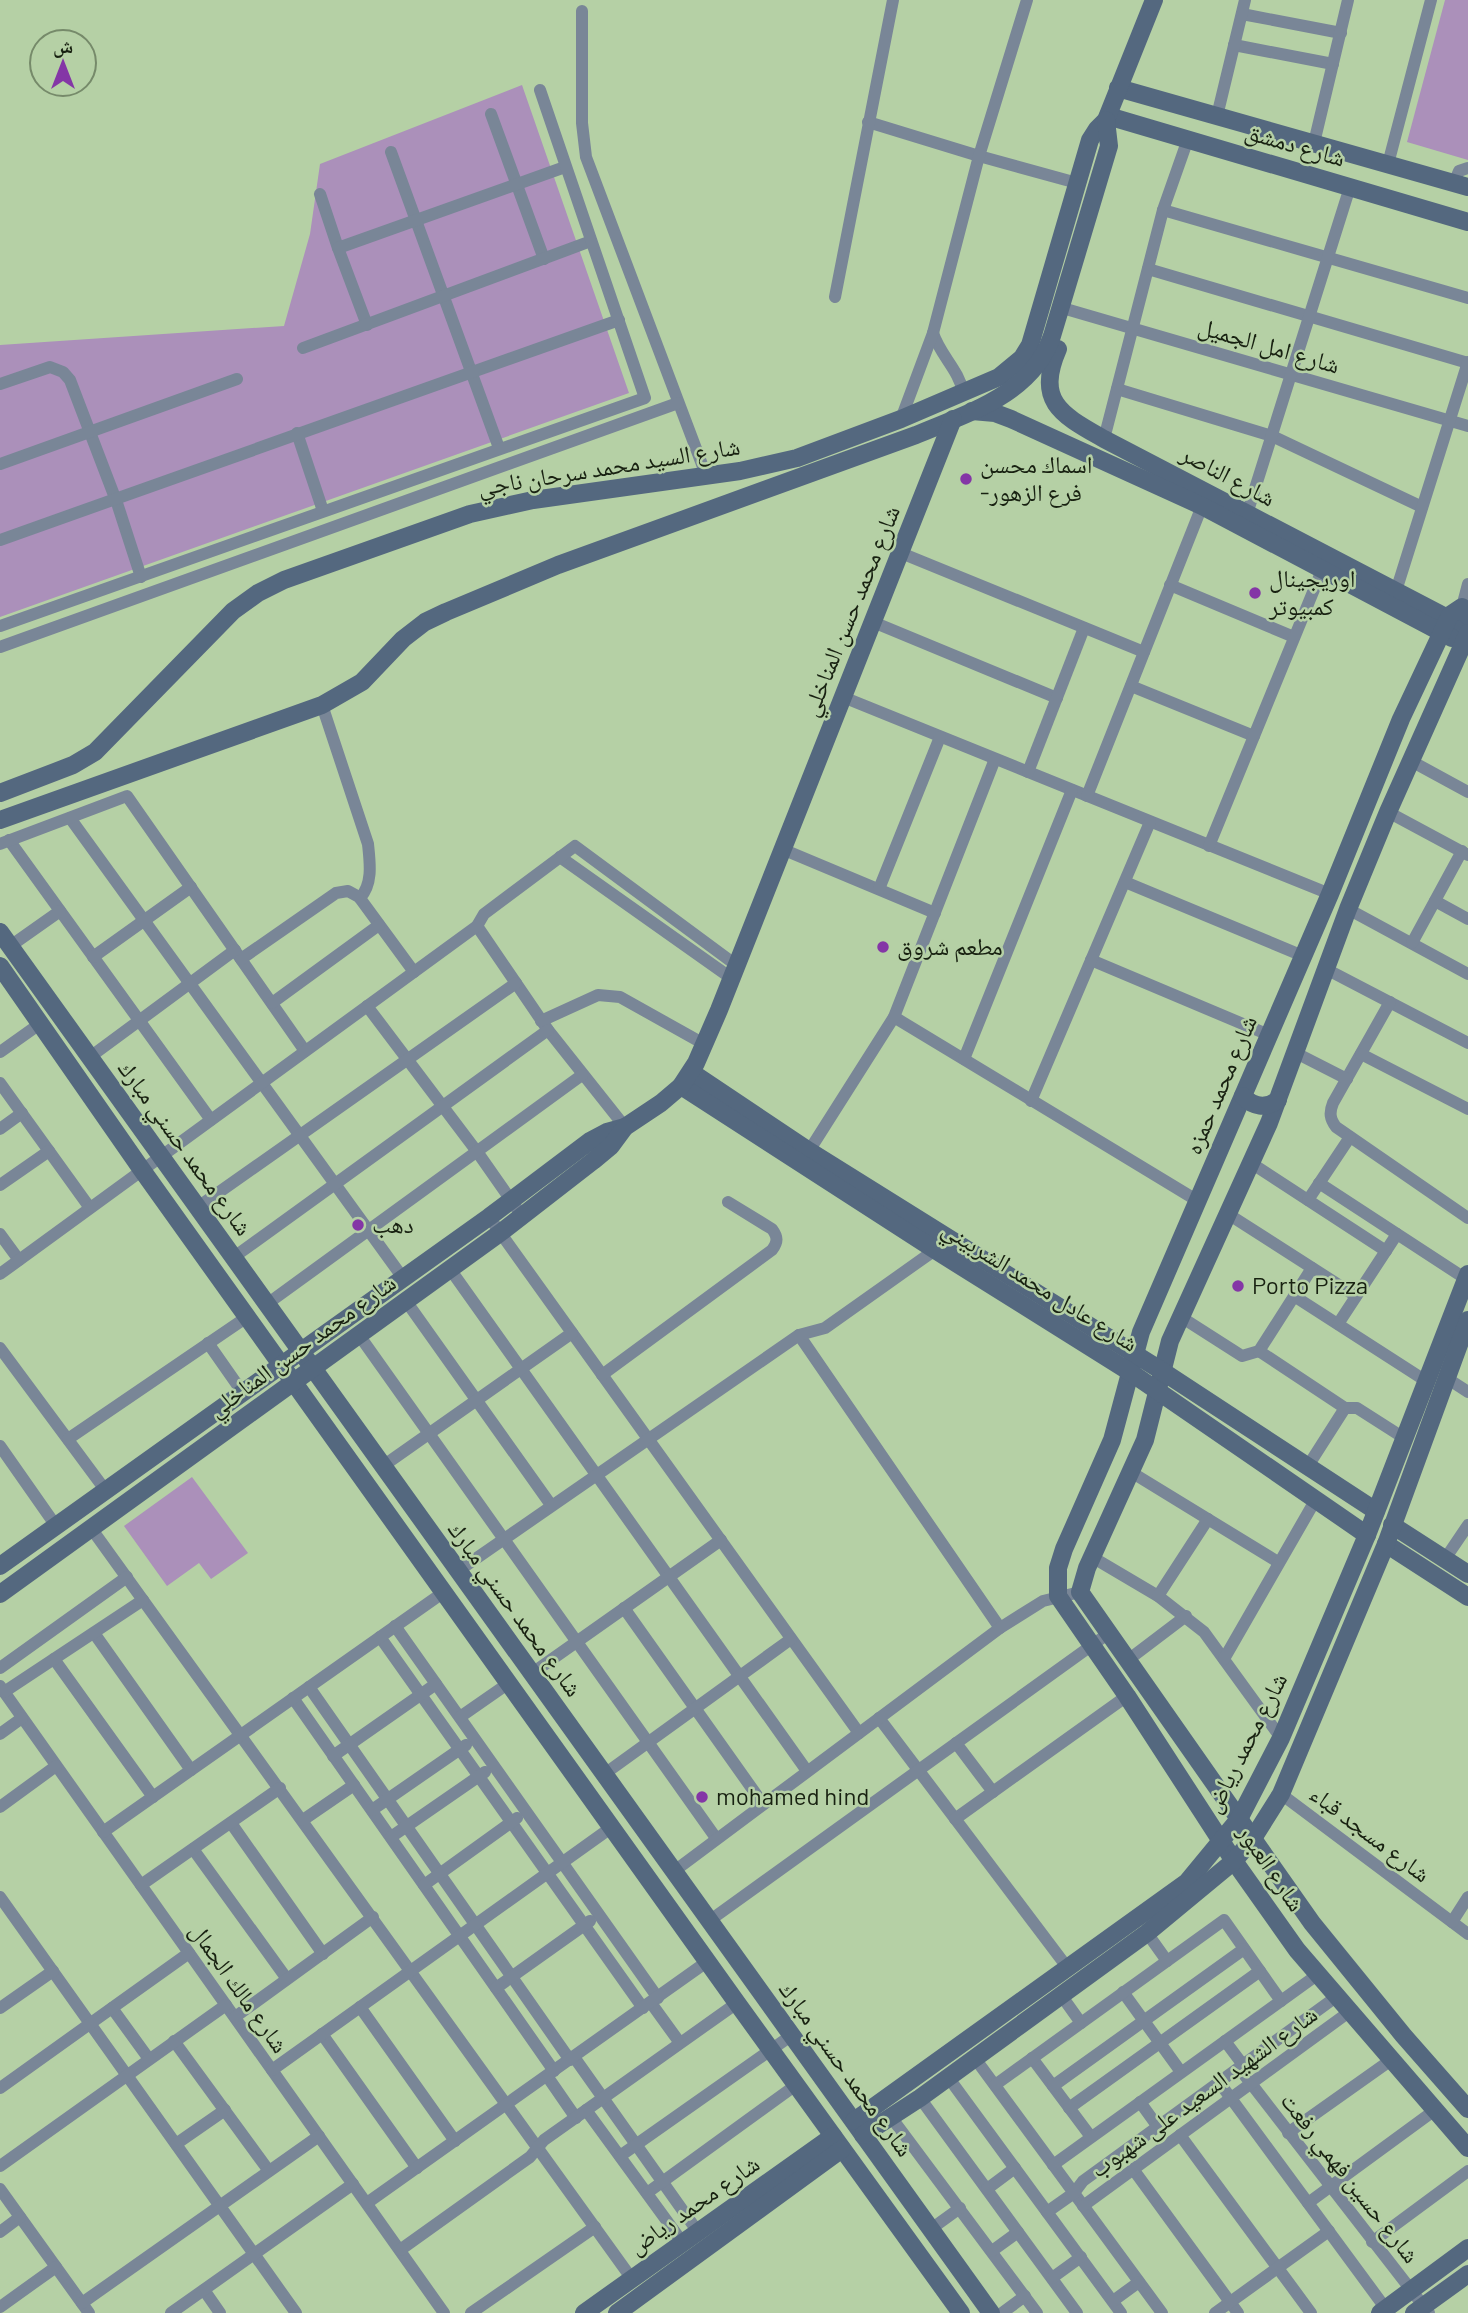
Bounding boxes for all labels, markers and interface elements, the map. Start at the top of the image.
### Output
north arrow [28,28,98,98]
text: ش [53,34,73,58]
street label: شارع دمشق [1242,115,1349,174]
street label: شارع امل الجميل [1195,311,1343,380]
street label: شارع السيد محمد سرحان ناجي [476,430,743,507]
street label: شارع الناصر [1175,437,1281,513]
place label: اسماك محسن -فرع الزهور [980,449,1093,508]
marker: اسماك محسن -فرع الزهور [958,471,974,487]
street label: شارع محمد حسن المناخلي [794,501,911,722]
place label: اوريجينال كمبيوتر [1268,563,1355,621]
marker: اوريجينال كمبيوتر [1247,585,1263,601]
place label: مطعم شروق [897,931,1003,963]
marker: مطعم شروق [875,939,891,955]
street label: شارع محمد حمزه [1177,1011,1264,1159]
street label: شارع محمد حسني مبارك [108,1054,260,1244]
place label: دهب [372,1209,414,1239]
street label: شارع عادل محمد الشربيني [934,1213,1144,1362]
marker: دهب [350,1217,366,1233]
street label: شارع محمد حسن المناخلي [202,1267,404,1428]
place label: Porto Pizza [1252,1270,1368,1299]
marker: Porto Pizza [1230,1278,1246,1294]
street label: شارع محمد حسني مبارك [438,1515,590,1705]
street label: شارع محمد رياض [1197,1667,1294,1818]
street label: شارع مسجد قباء [1304,1778,1437,1889]
place label: mohamed hind [716,1781,869,1810]
marker: mohamed hind [694,1789,710,1805]
street label: شارع العبور [1230,1817,1312,1917]
street label: شارع مالك الجمال [183,1917,296,2059]
street label: شارع محمد حسني مبارك [769,1975,921,2165]
street label: شارع الشهيد السعيد على شهبوب [1084,1999,1323,2185]
street label: شارع حسين فهمي رفعت [1271,2086,1427,2272]
street label: شارع محمد رياض [622,2148,765,2261]

